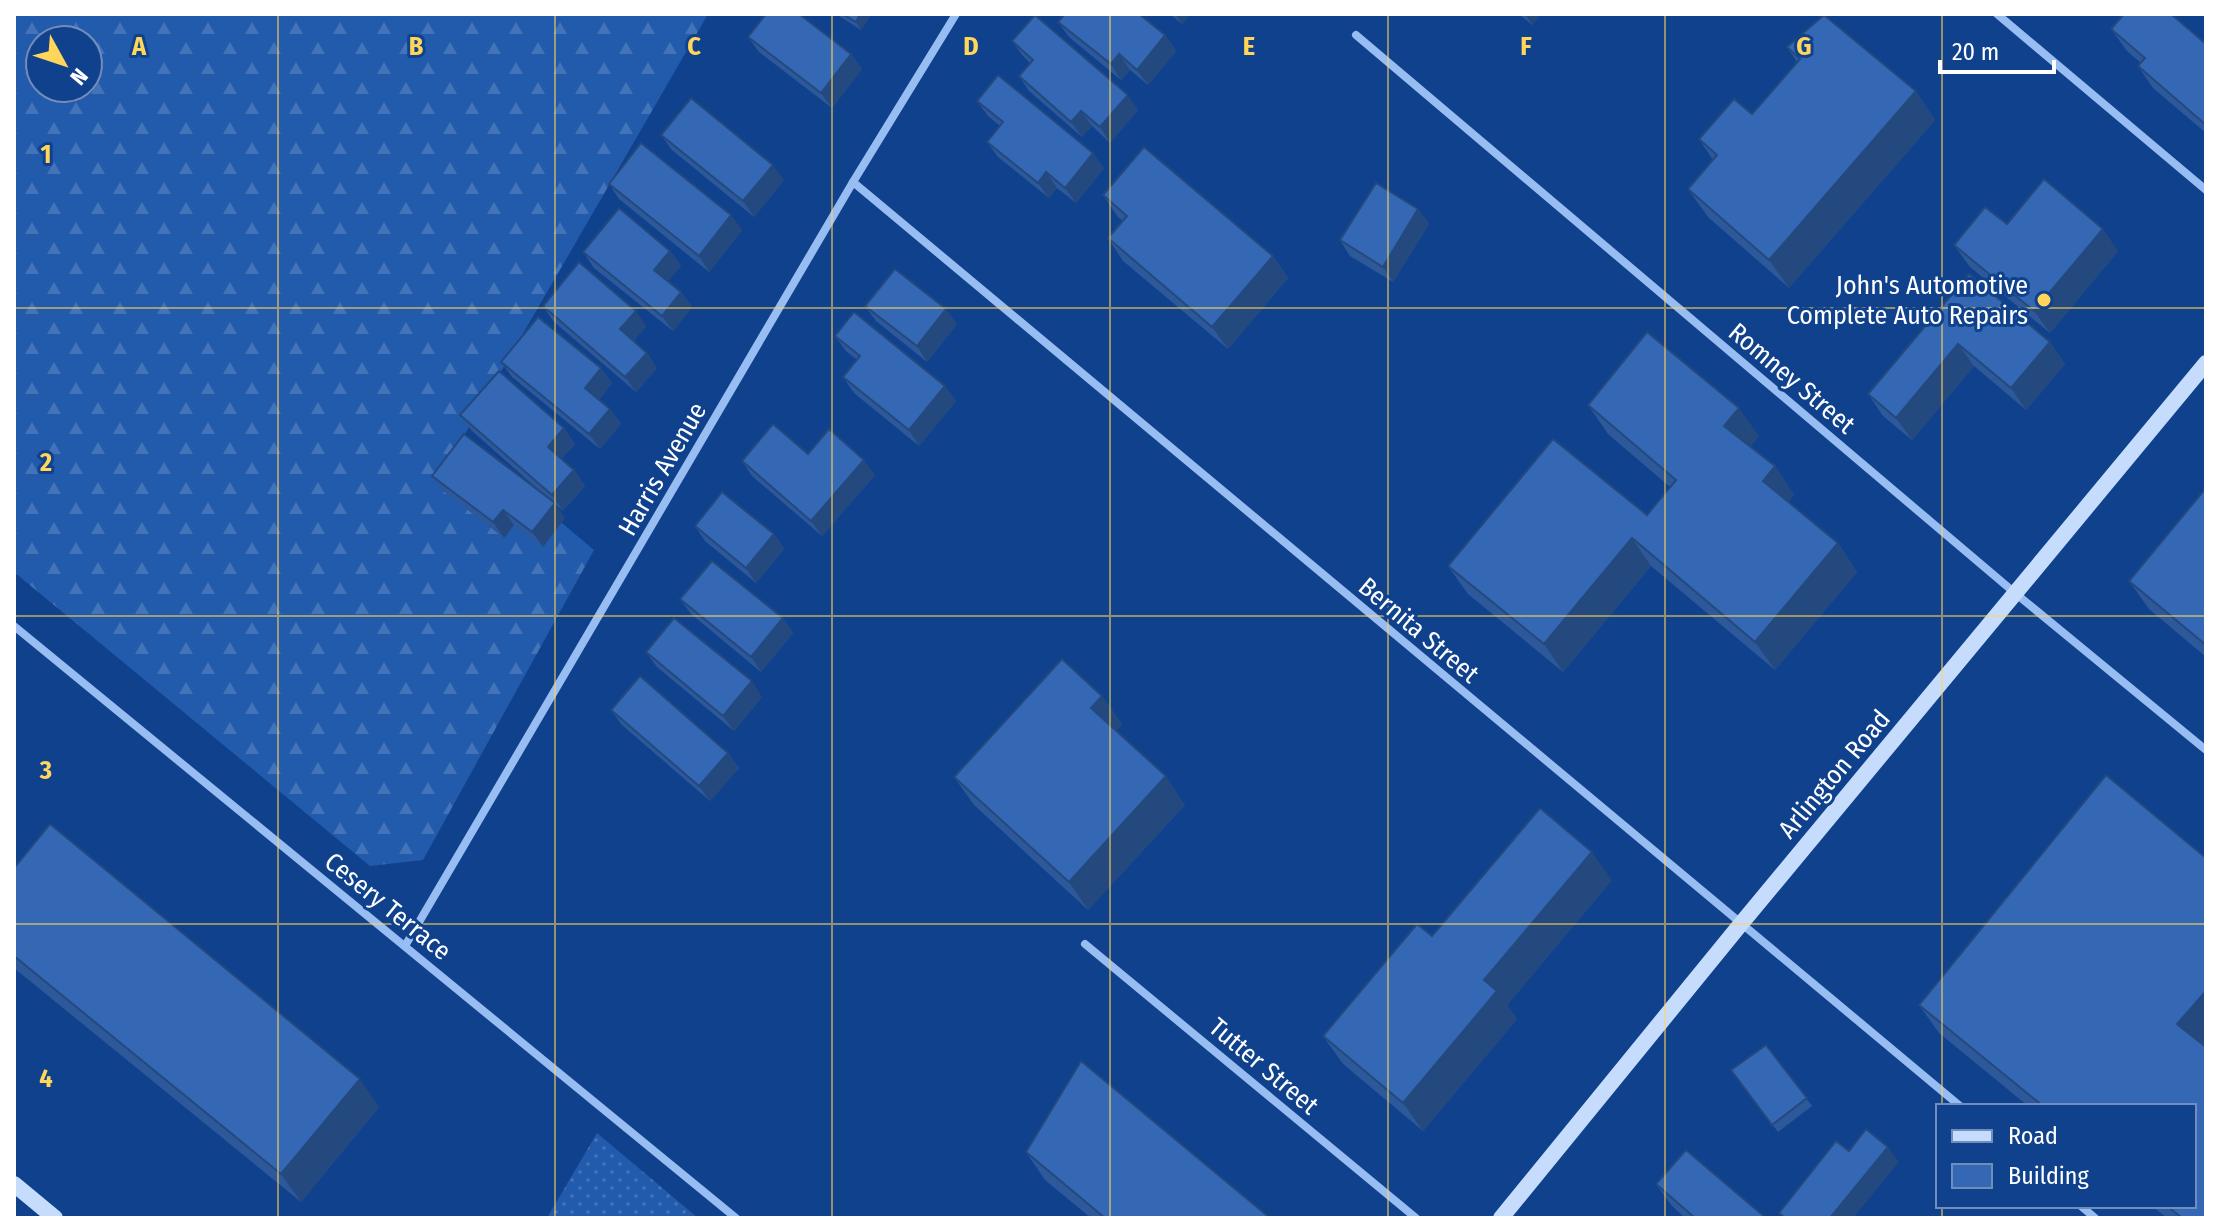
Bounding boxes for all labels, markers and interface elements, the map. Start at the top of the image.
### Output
north arrow [24,24,104,104]
scale bar [1940,24,2054,74]
text: A [131,31,147,62]
text: B [409,31,424,62]
text: C [687,31,701,62]
text: D [963,31,979,62]
text: E [1243,31,1255,62]
text: F [1520,31,1532,62]
text: G [1796,31,1812,62]
text: 20 m [1952,38,1999,66]
text: N [64,63,94,90]
text: 1 [41,139,52,170]
place label: John's Automotive Complete Auto Repairs [1787,270,2028,331]
marker: John's Automotive Complete Auto Repairs [2035,291,2053,309]
street label: Romney Street [1722,317,1862,441]
street label: Harris Avenue [612,397,713,541]
text: 2 [39,447,52,478]
street label: Bernita Street [1352,571,1486,690]
street label: Arlington Road [1772,704,1897,845]
text: 3 [39,755,52,786]
street label: Cesery Terrace [318,846,457,967]
street label: Tutter Street [1203,1012,1325,1121]
text: 4 [39,1063,53,1094]
legend [1936,1104,2196,1208]
text: Road [2008,1122,2058,1150]
text: Building [2008,1162,2090,1190]

